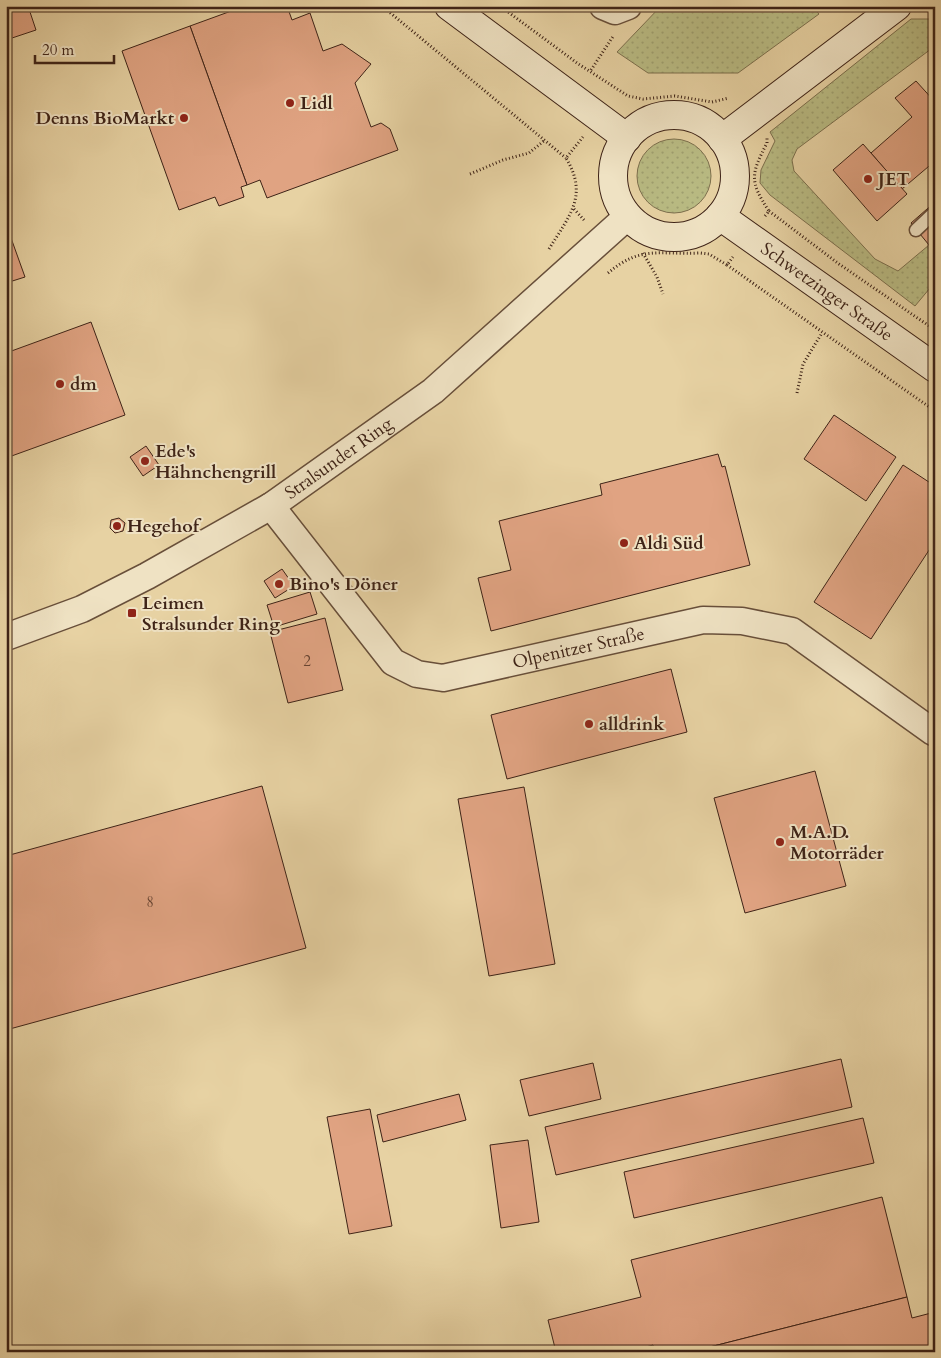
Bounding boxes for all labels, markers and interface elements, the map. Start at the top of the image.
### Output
scale bar [35,32,114,64]
text: 20 m [42,40,74,60]
place label: Lidl [300,91,333,116]
marker: Lidl [284,97,296,109]
place label: Denns BioMarkt [35,106,175,131]
marker: Denns BioMarkt [178,112,190,124]
place label: JET [875,167,910,192]
marker: JET [862,173,874,185]
street label: Schwetzinger Straße [756,237,898,347]
place label: dm [70,372,97,397]
marker: dm [54,378,66,390]
street label: Stralsunder Ring [280,411,398,505]
place label: Ede's Hähnchengrill [155,439,276,485]
marker: Ede's Hähnchengrill [139,455,151,467]
place label: Hegehof [127,514,202,539]
marker: Hegehof [111,520,123,532]
place label: Aldi Süd [634,531,704,556]
marker: Aldi Süd [618,537,630,549]
place label: Bino's Döner [289,572,398,597]
marker: Bino's Döner [273,578,285,590]
place label: Leimen Stralsunder Ring [142,591,280,637]
marker: Leimen Stralsunder Ring [126,607,138,619]
street label: Olpenitzer Straße [510,621,647,675]
house number: 2 [303,651,311,671]
place label: alldrink [599,712,665,737]
marker: alldrink [583,718,595,730]
place label: M.A.D. Motorräder [790,820,885,866]
marker: M.A.D. Motorräder [774,836,786,848]
house number: 8 [146,892,154,912]

